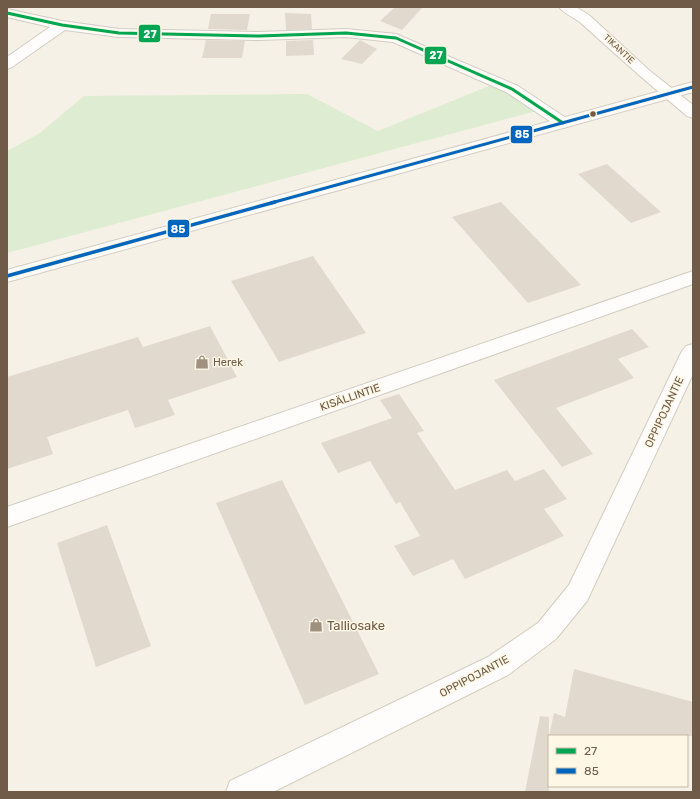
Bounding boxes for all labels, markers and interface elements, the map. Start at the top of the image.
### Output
line badge: 27 [138,24,161,43]
text: 27 [143,28,157,41]
street label: TIKANTIE [602,32,636,66]
line badge: 27 [424,46,447,65]
text: 27 [429,49,443,62]
unlabelled marker [588,109,598,119]
line badge: 85 [510,125,533,144]
text: 85 [515,128,529,141]
line badge: 85 [167,219,190,238]
text: 85 [171,223,185,236]
shop icon: Herek [194,354,210,370]
place label: Herek [213,356,243,369]
street label: OPPIPOJANTIE [642,374,687,450]
street label: KISÄLLINTIE [318,381,382,414]
shop icon: Talliosake [308,617,324,633]
place label: Talliosake [327,618,385,633]
street label: OPPIPOJANTIE [437,652,512,700]
legend [548,735,688,787]
text: 27 [584,744,597,758]
text: 85 [584,764,599,778]

